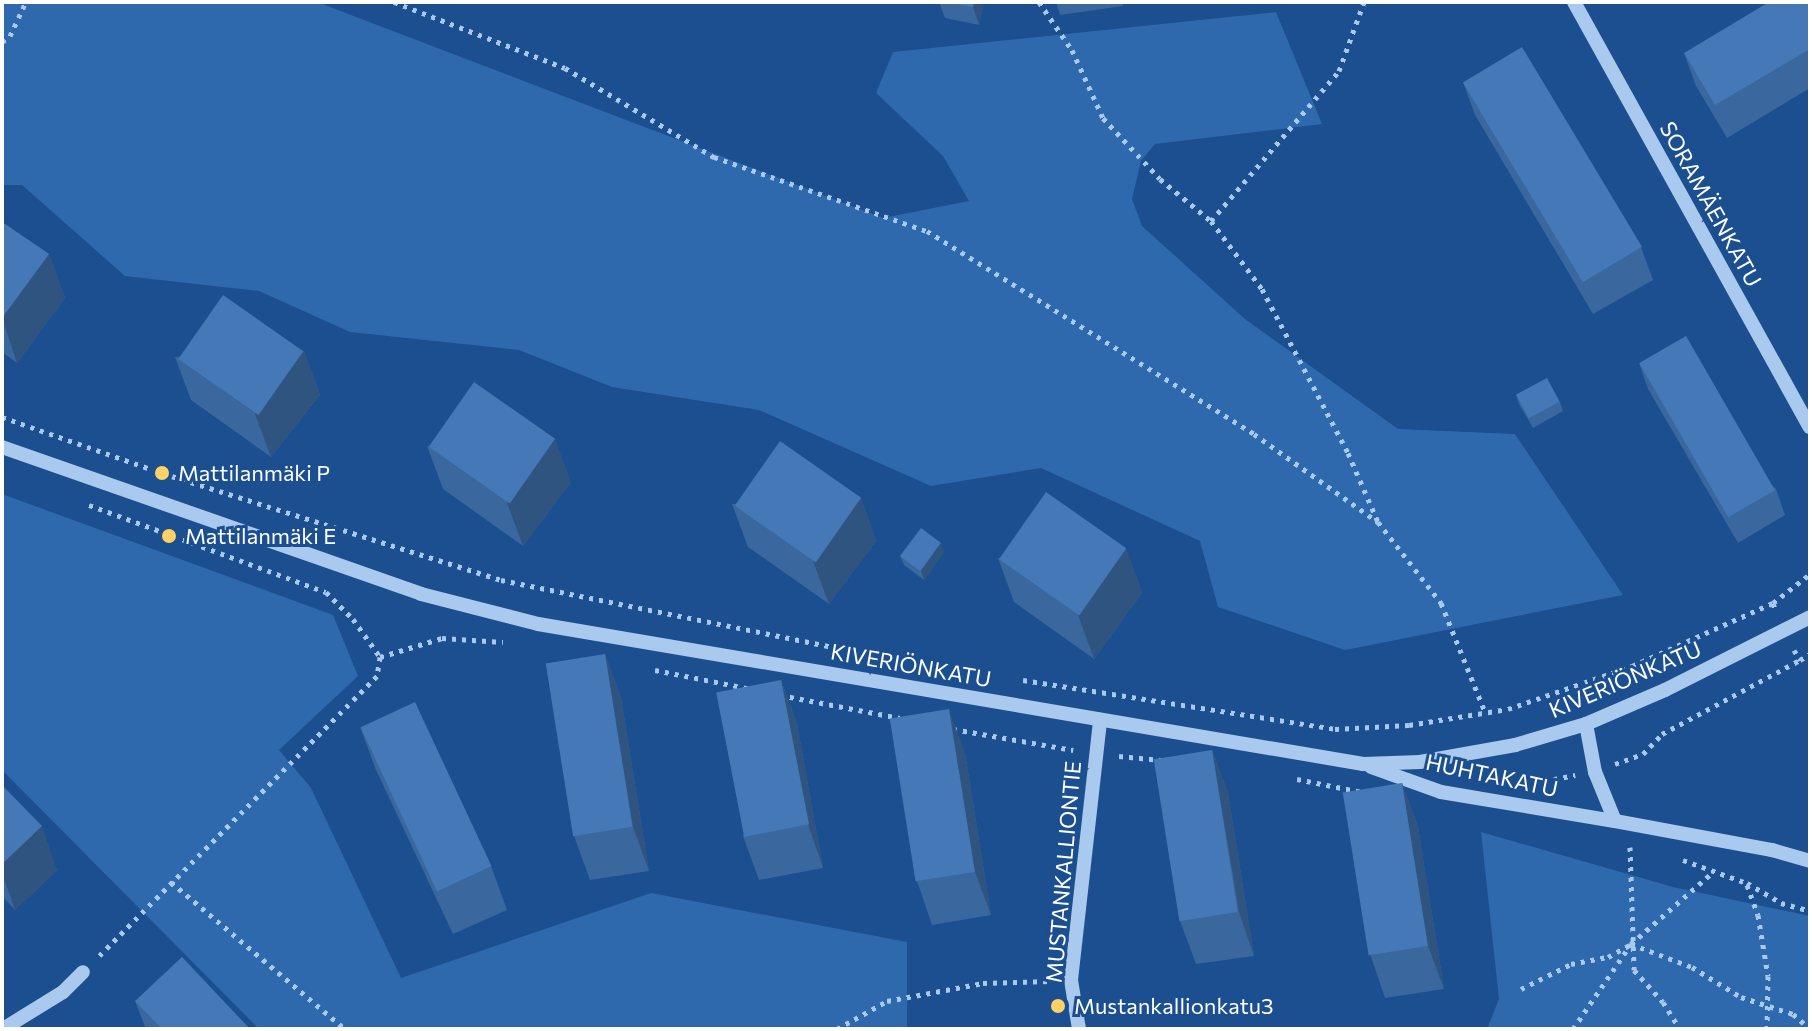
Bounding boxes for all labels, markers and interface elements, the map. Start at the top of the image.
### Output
street label: SORAMÄENKATU [1655,117,1767,291]
place label: Mattilanmäki P [178,460,330,486]
marker: Mattilanmäki P [153,464,171,482]
place label: Mattilanmäki E [185,523,336,549]
marker: Mattilanmäki E [160,527,178,545]
street label: KIVERIÖNKATU [1545,635,1705,723]
street label: KIVERIÖNKATU [829,638,993,692]
street label: HUHTAKATU [1423,748,1561,802]
street label: MUSTANKALLIONTIE [1040,760,1086,984]
place label: Mustankallionkatu3 [1074,993,1274,1019]
marker: Mustankallionkatu3 [1049,997,1067,1015]

